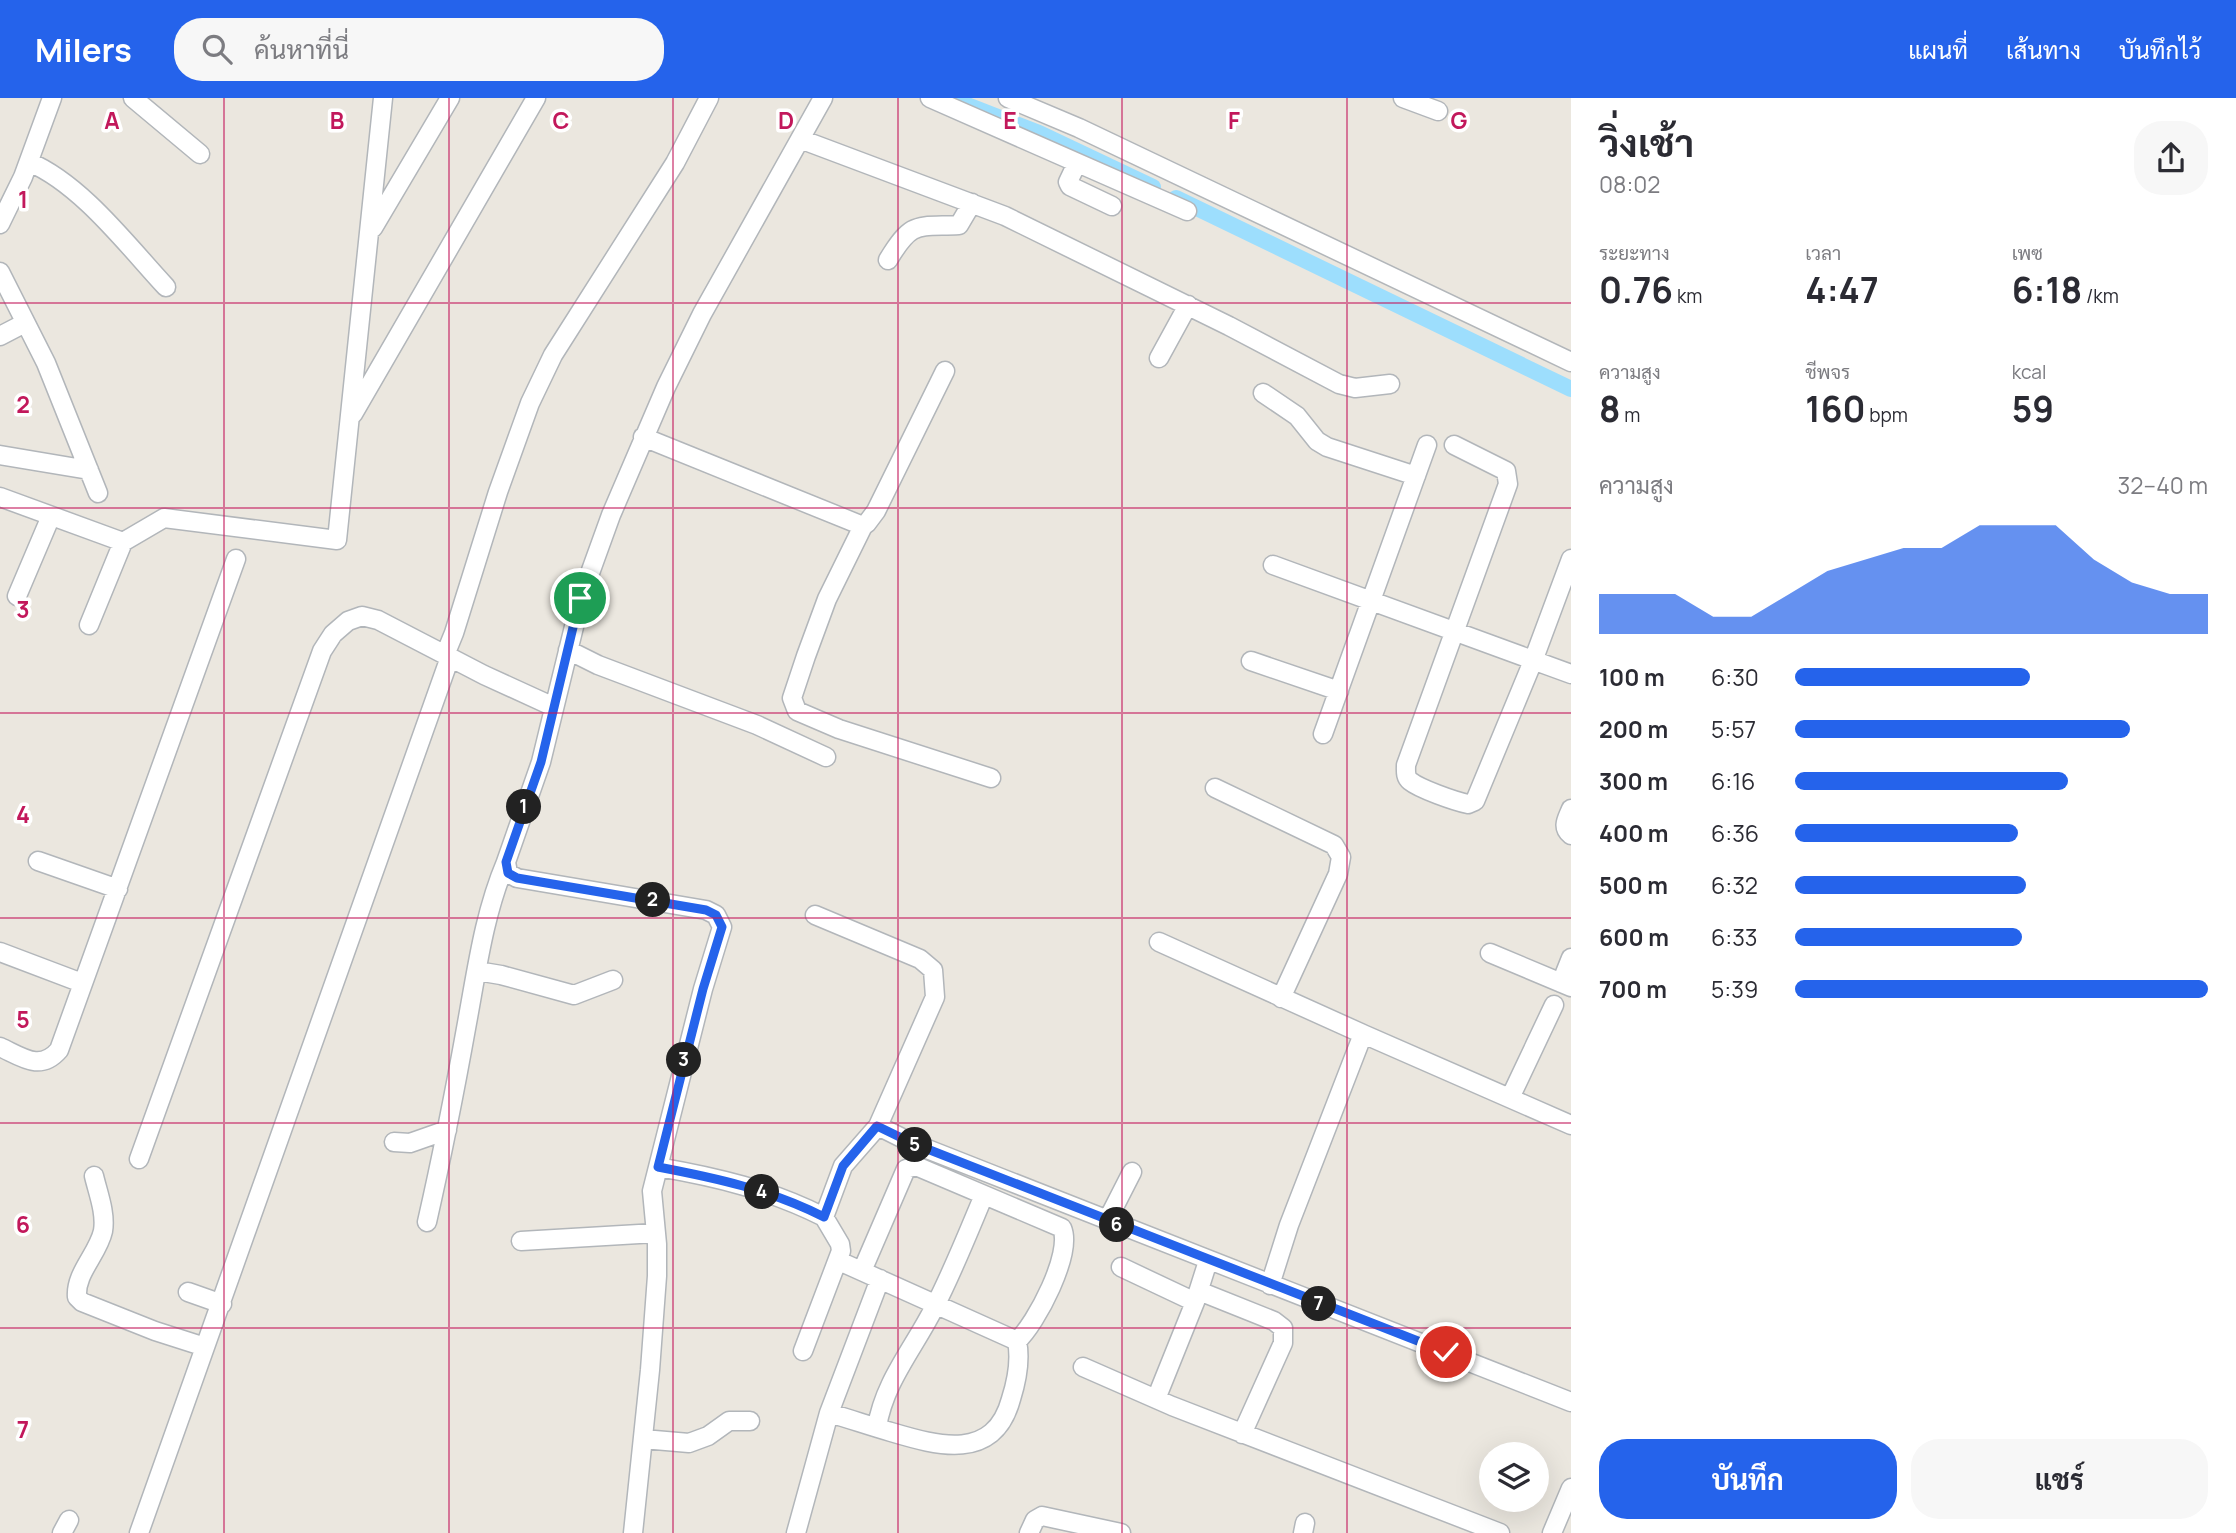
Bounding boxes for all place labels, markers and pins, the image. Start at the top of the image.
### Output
pin [550,568,610,628]
pin: 1 [506,790,542,824]
pin: 2 [636,882,670,918]
pin: 3 [666,1042,702,1077]
pin: 5 [898,1128,932,1162]
pin: 4 [744,1174,780,1210]
pin: 6 [1100,1208,1134,1242]
pin: 7 [1302,1286,1336,1322]
pin [1416,1322,1476,1382]

